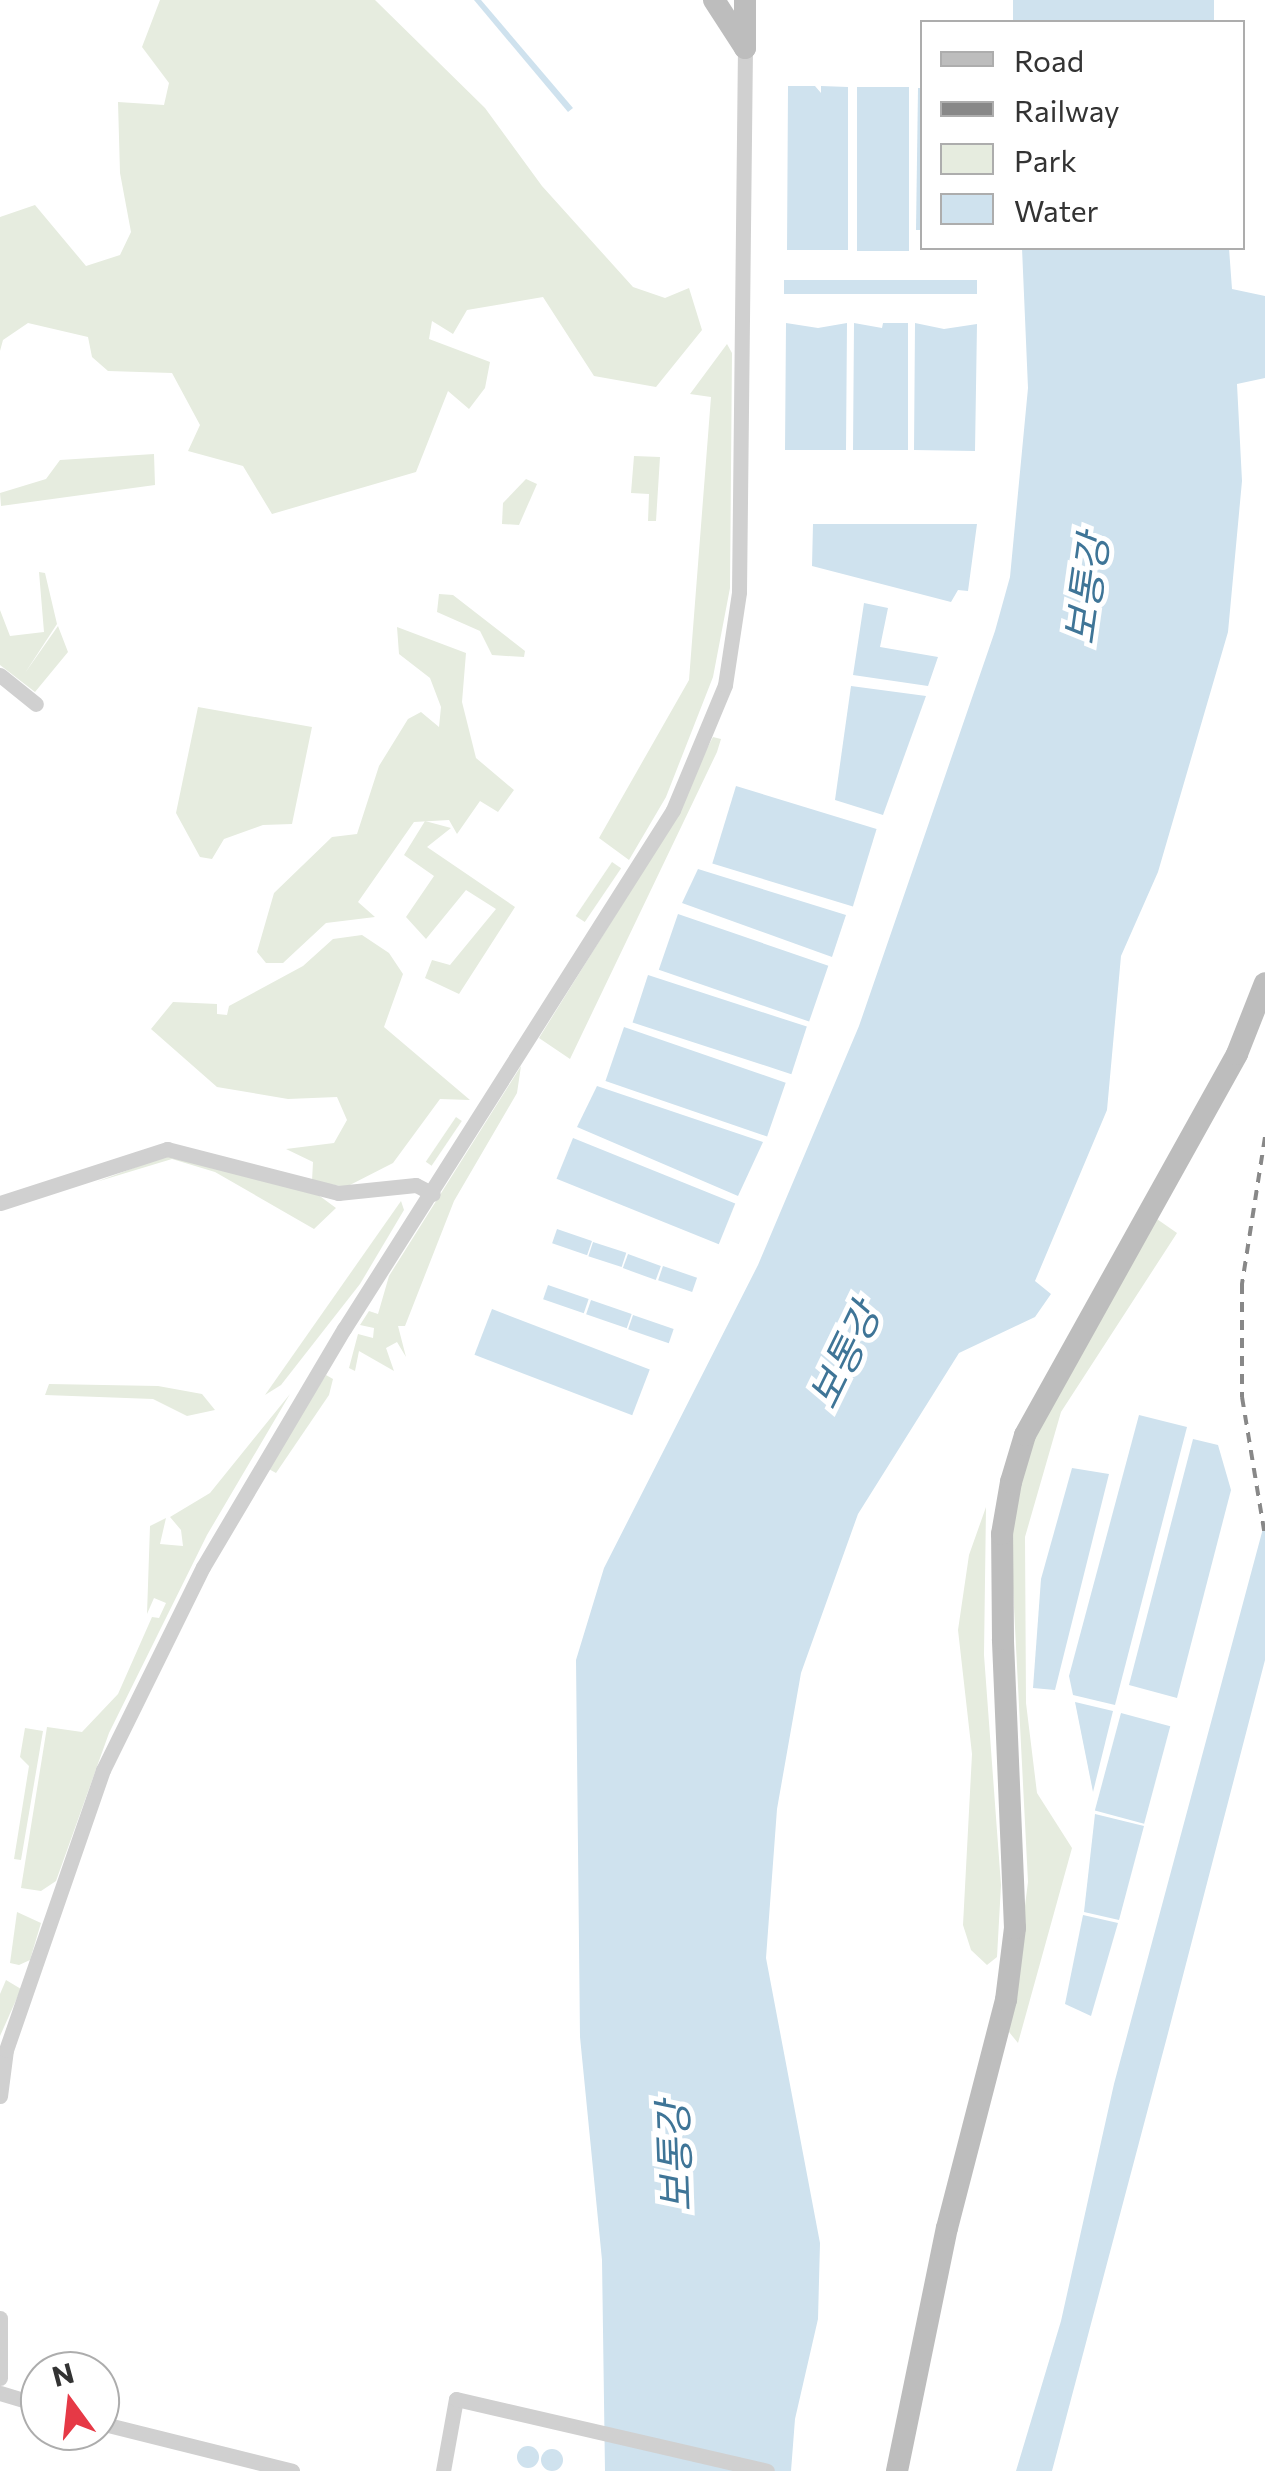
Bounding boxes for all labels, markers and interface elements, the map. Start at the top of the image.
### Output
legend [920,20,1245,250]
text: Road [1014,41,1084,78]
text: Railway [1014,91,1120,128]
text: Park [1014,141,1077,178]
text: Water [1014,191,1099,228]
water label: 보통강 [1054,531,1116,647]
water label: 보통강 [797,1295,889,1415]
water label: 보통강 [647,2101,699,2213]
north arrow [20,2351,120,2451]
text: N [48,2355,77,2393]

